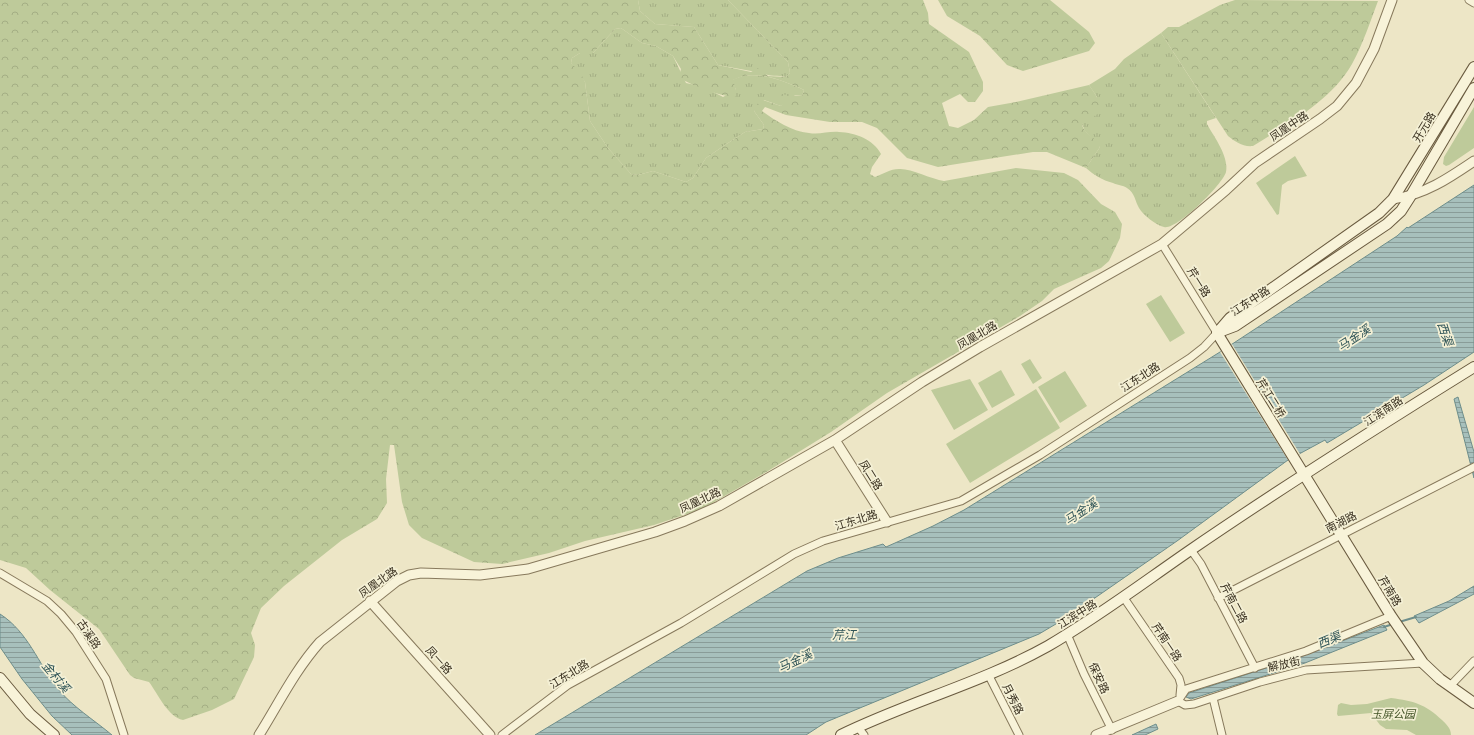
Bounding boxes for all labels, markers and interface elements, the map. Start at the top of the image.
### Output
street label: 凤凰中路 [1267,108,1311,144]
street label: 开元路 [1410,109,1438,145]
street label: 芹一路 [1184,264,1214,300]
street label: 江东中路 [1228,283,1272,319]
street label: 凤凰北路 [954,318,1000,352]
water label: 马金溪 [1335,320,1375,354]
water label: 西渠 [1435,320,1457,349]
street label: 江东北路 [1118,359,1162,395]
street label: 芹江二桥 [1253,376,1289,420]
street label: 江滨南路 [1361,393,1405,429]
street label: 凤二路 [856,457,886,493]
street label: 凤凰北路 [677,484,723,516]
water label: 马金溪 [1062,494,1102,528]
street label: 江东北路 [833,507,879,533]
street label: 南湖路 [1323,508,1359,536]
street label: 凤凰北路 [356,564,400,600]
street label: 芹南路 [1376,573,1404,609]
street label: 芹南二路 [1217,580,1251,626]
street label: 江滨中路 [1055,596,1099,632]
street label: 古溪路 [74,616,104,652]
street label: 芹南一路 [1149,620,1185,664]
water label: 芹江 [832,627,858,642]
water label: 西渠 [1315,627,1345,651]
street label: 凤一路 [423,643,455,677]
water label: 马金溪 [775,645,816,675]
street label: 解放街 [1266,653,1302,675]
street label: 江东北路 [547,656,591,692]
water label: 金村溪 [39,658,75,697]
street label: 保安路 [1086,660,1112,696]
street label: 月秀路 [999,681,1027,717]
park label: 玉屏公园 [1371,707,1417,721]

